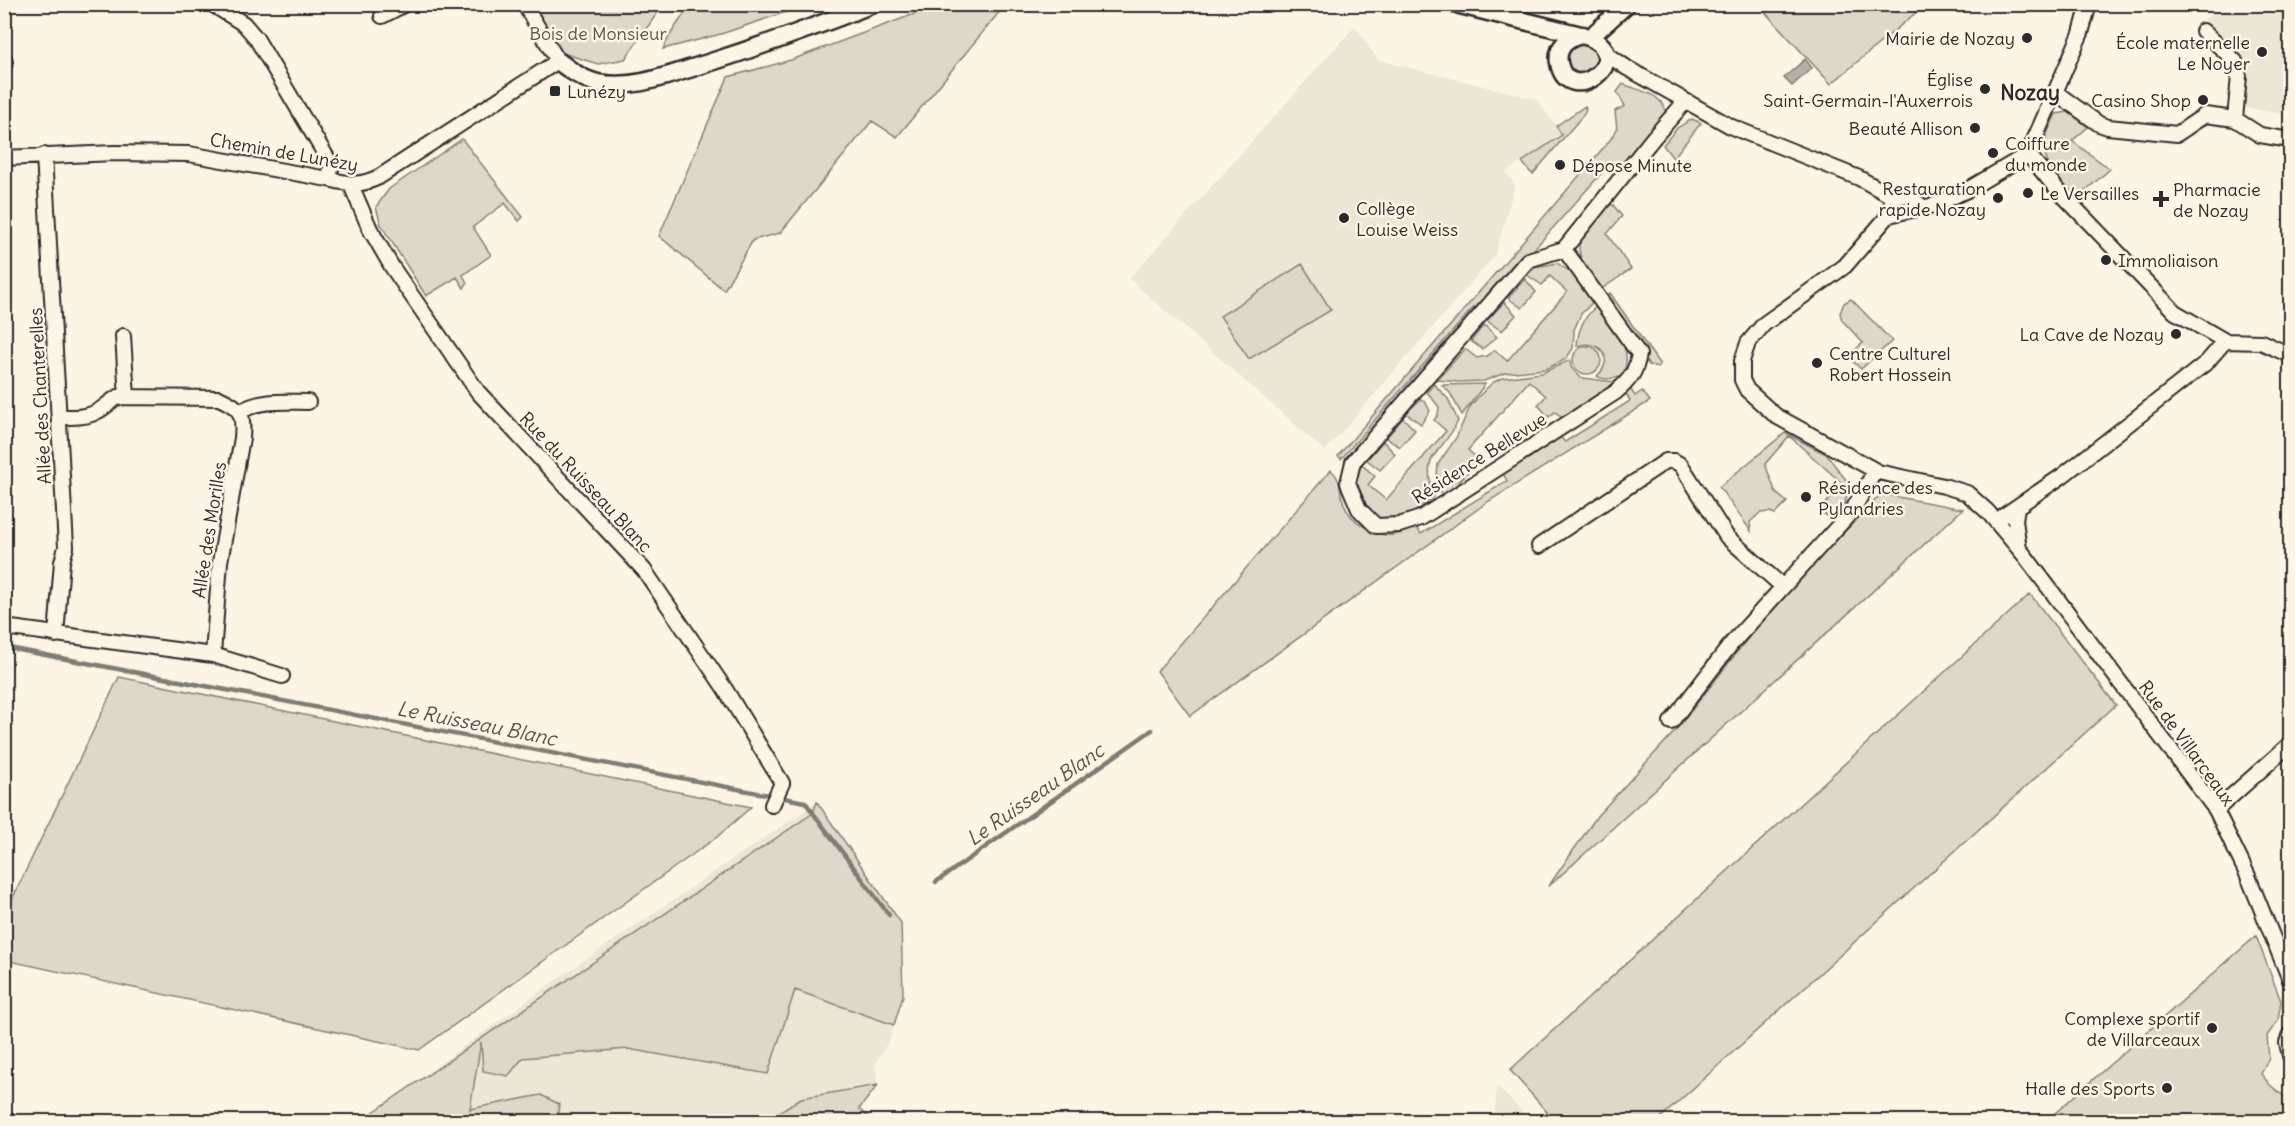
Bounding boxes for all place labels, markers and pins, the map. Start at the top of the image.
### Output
place label: Mairie de Nozay [1885,27,2015,50]
marker: Mairie de Nozay [2020,31,2034,45]
place label: École maternelle Le Noyer [2116,31,2251,75]
marker: École maternelle Le Noyer [2255,45,2269,59]
place label: Église Saint-Germain-l'Auxerrois [1763,68,1973,112]
place label: Lunézy [567,80,626,103]
marker: Église Saint-Germain-l'Auxerrois [1978,82,1992,96]
marker: Lunézy [548,84,562,98]
place label: Casino Shop [2091,89,2191,112]
marker: Casino Shop [2196,93,2210,107]
place label: Beauté Allison [1849,117,1963,140]
marker: Beauté Allison [1968,121,1982,135]
place label: Coiffure du monde [2005,132,2087,176]
marker: Coiffure du monde [1986,146,2000,160]
place label: Dépose Minute [1572,154,1692,177]
marker: Dépose Minute [1553,158,1567,172]
place label: Restauration rapide Nozay [1879,177,1986,221]
place label: Pharmacie de Nozay [2173,178,2261,222]
place label: Le Versailles [2040,182,2139,205]
marker: Le Versailles [2021,186,2035,200]
marker: Restauration rapide Nozay [1991,191,2005,205]
marker: Pharmacie de Nozay [2154,192,2168,206]
place label: Collège Louise Weiss [1356,197,1458,241]
marker: Collège Louise Weiss [1337,211,1351,225]
place label: Immoliaison [2118,249,2219,272]
marker: Immoliaison [2099,253,2113,267]
place label: La Cave de Nozay [2019,323,2164,346]
marker: La Cave de Nozay [2169,327,2183,341]
place label: Centre Culturel Robert Hossein [1829,342,1951,386]
marker: Centre Culturel Robert Hossein [1810,356,1824,370]
place label: Résidence des Pylandries [1818,476,1933,520]
marker: Résidence des Pylandries [1799,490,1813,504]
place label: Complexe sportif de Villarceaux [2064,1007,2201,1051]
marker: Complexe sportif de Villarceaux [2205,1021,2219,1035]
place label: Halle des Sports [2025,1077,2155,1100]
marker: Halle des Sports [2160,1081,2174,1095]

